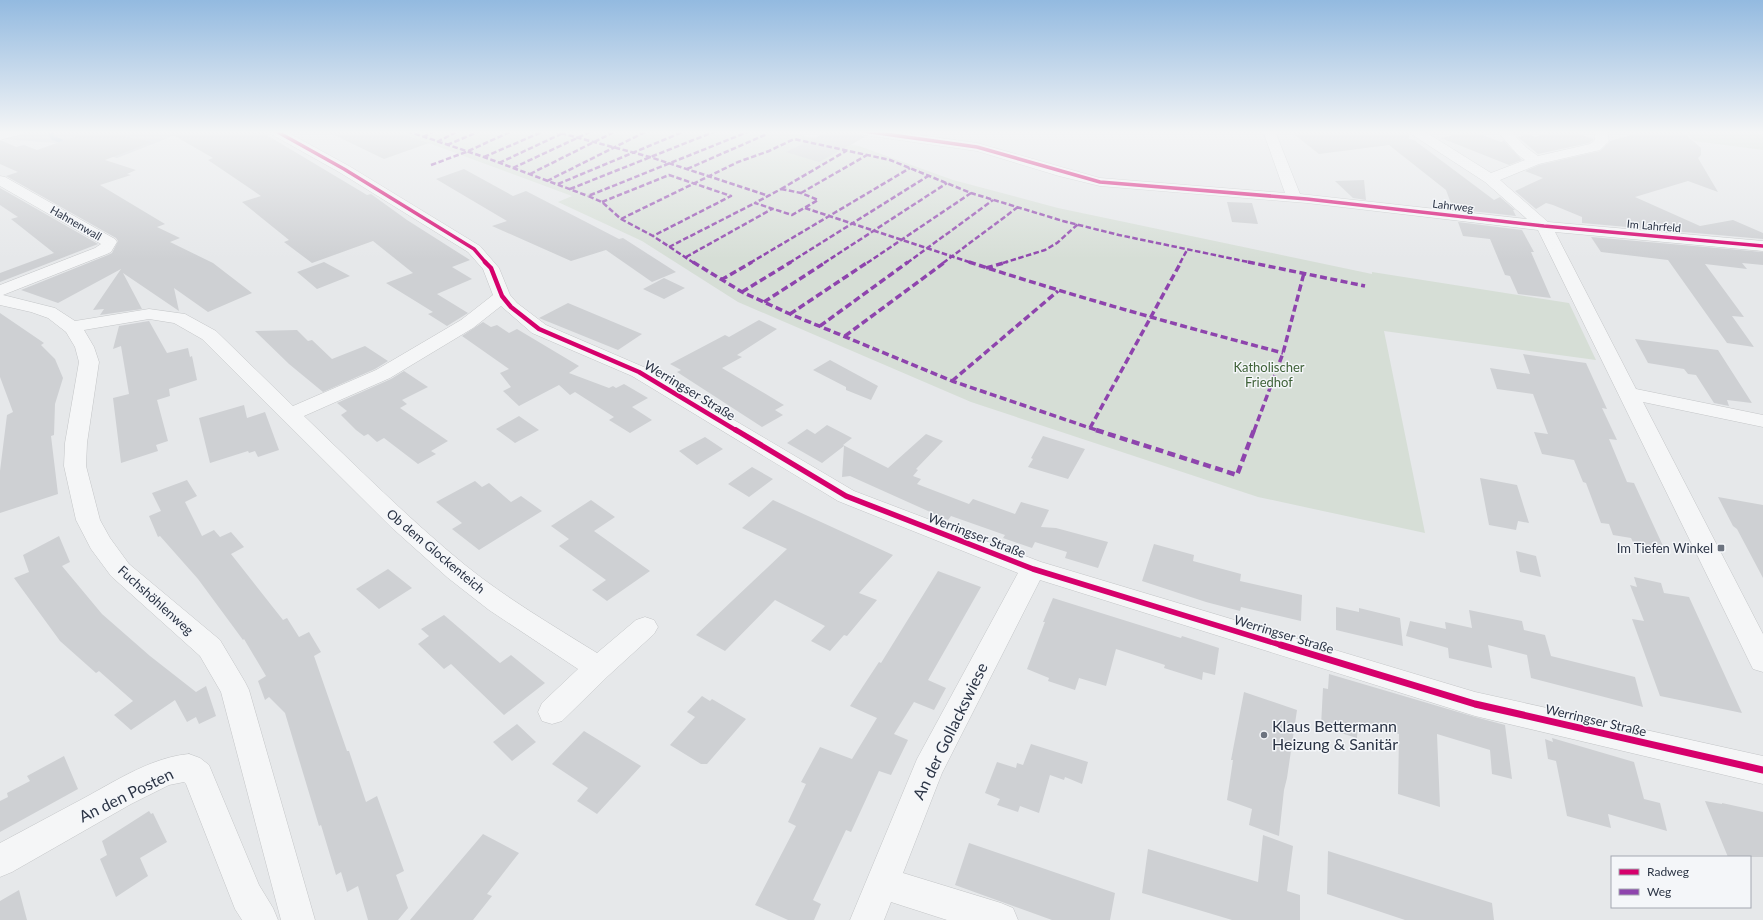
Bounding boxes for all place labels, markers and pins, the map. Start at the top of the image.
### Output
place label: Im Tiefen Winkel [1617,540,1713,556]
marker: Im Tiefen Winkel [1716,543,1726,553]
place label: Klaus Bettermann Heizung & Sanitär [1272,716,1398,753]
marker: Klaus Bettermann Heizung & Sanitär [1259,730,1269,740]

